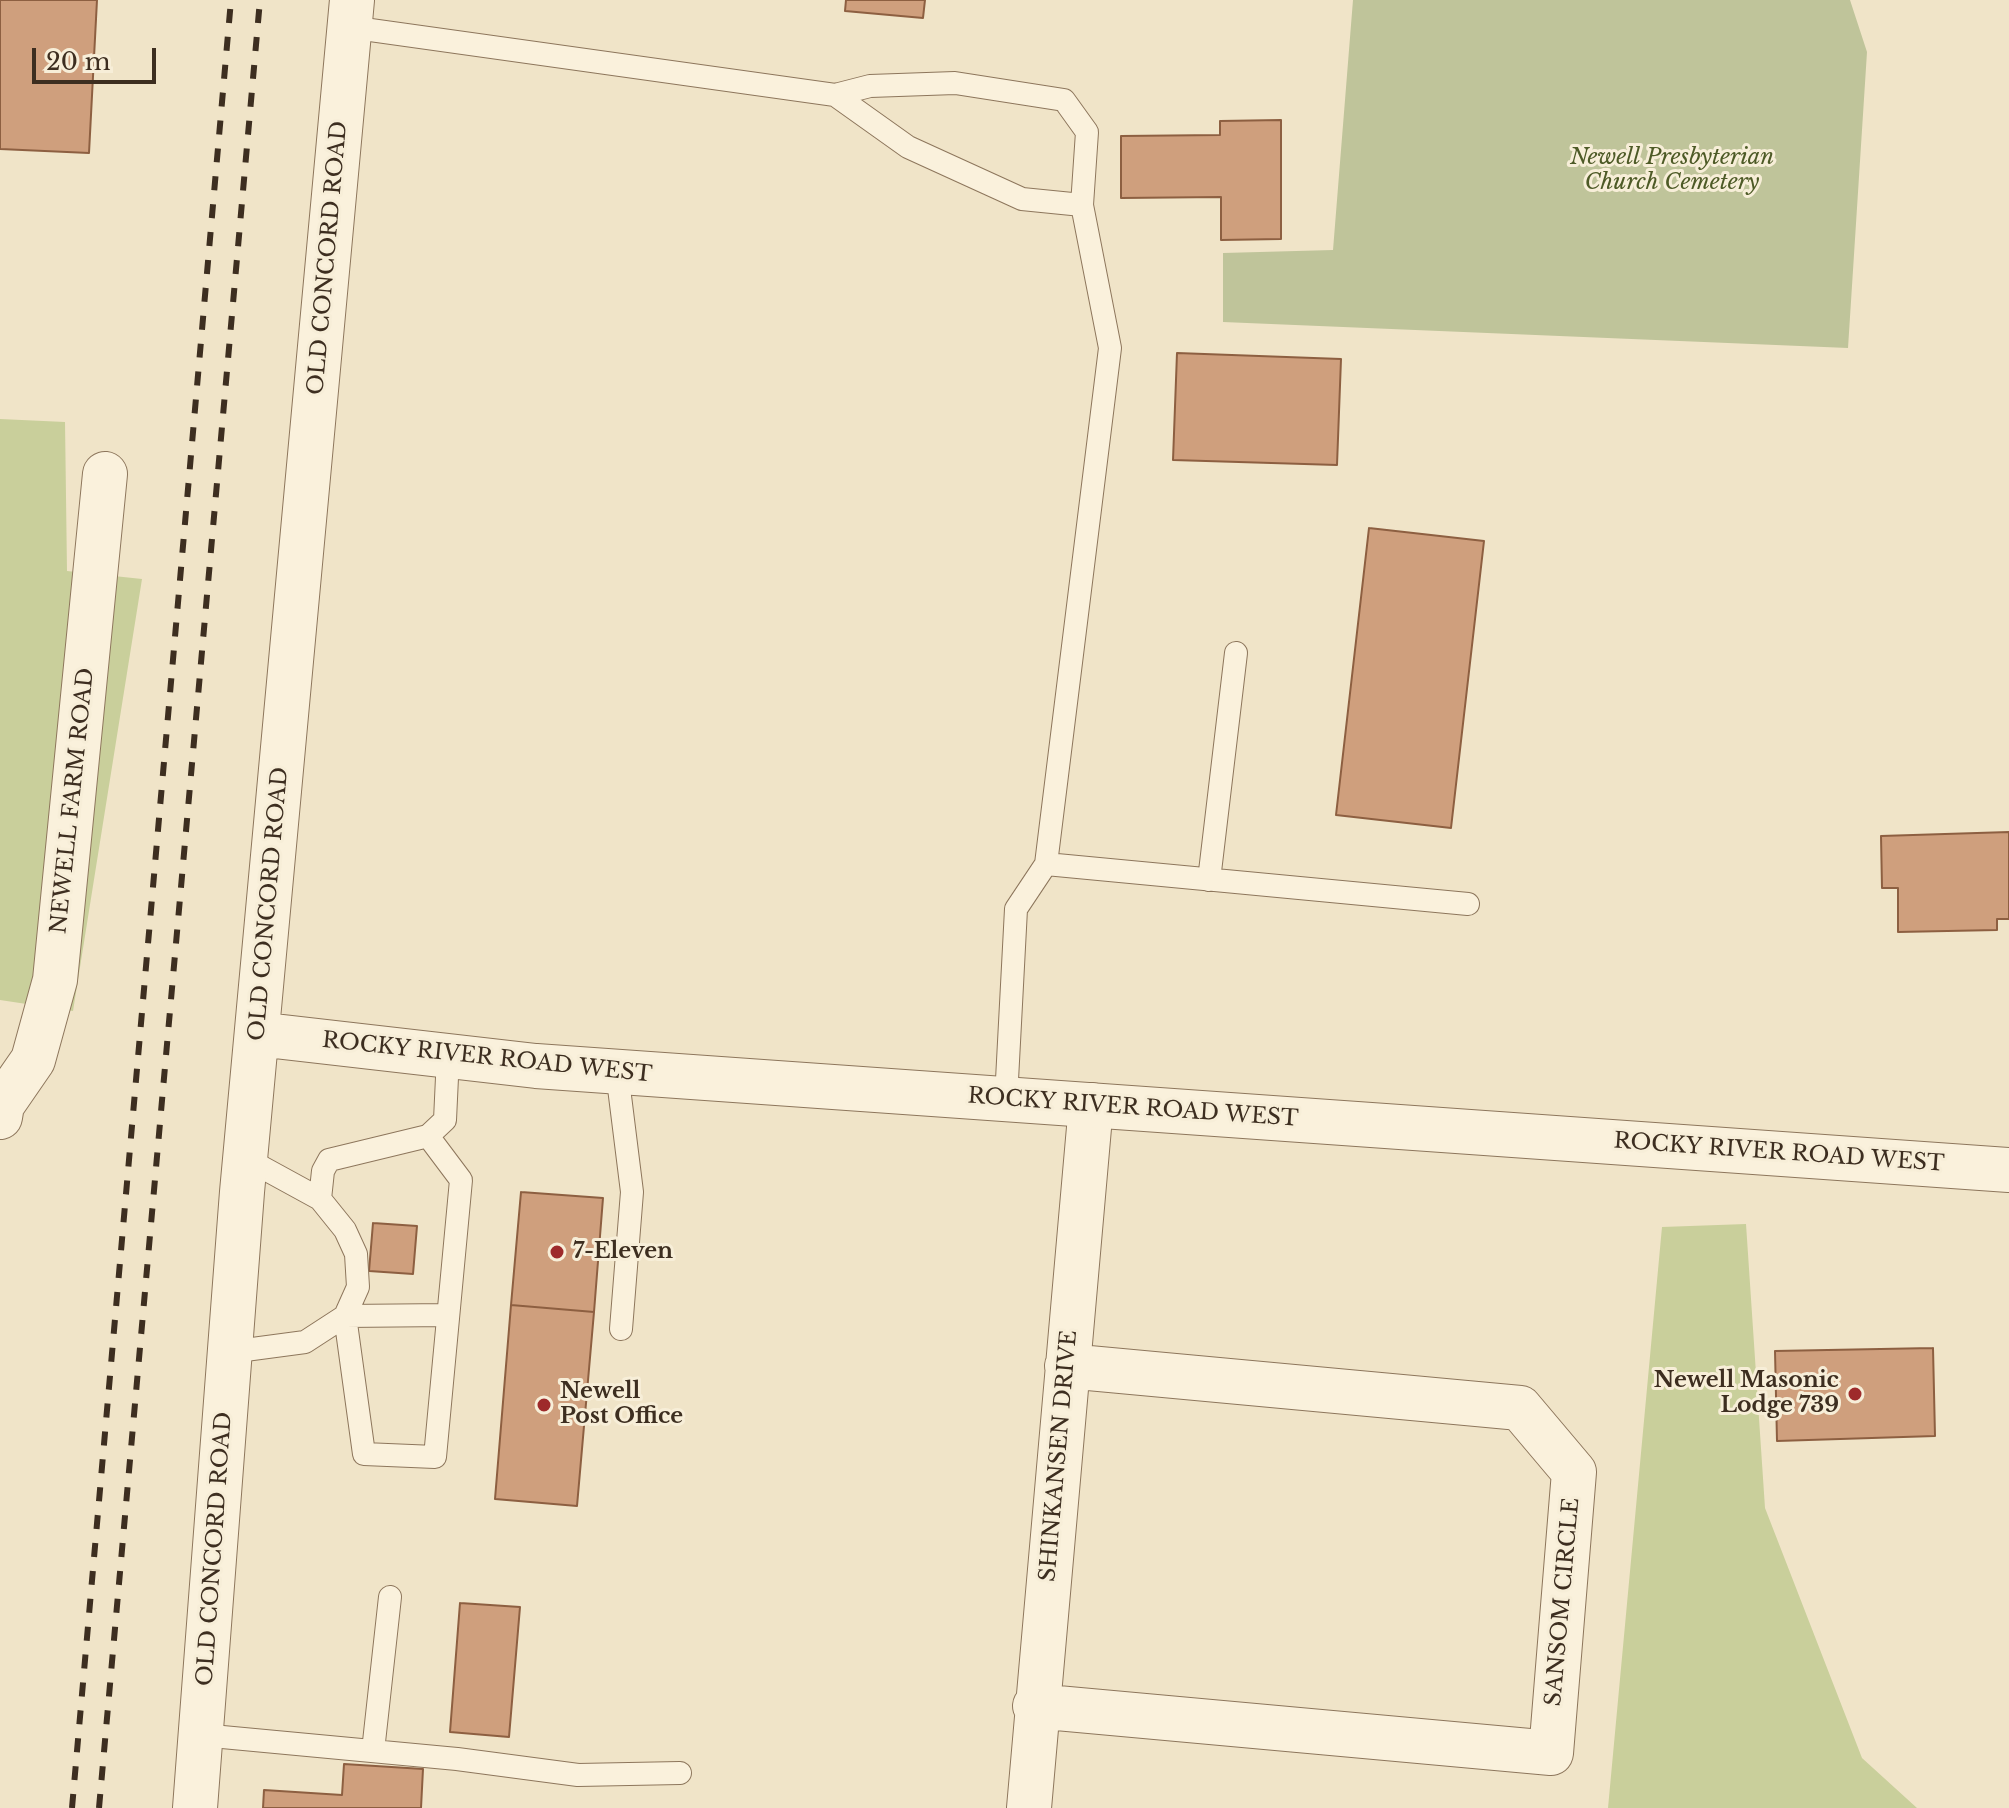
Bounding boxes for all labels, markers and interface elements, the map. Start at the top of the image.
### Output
scale bar [36,32,160,82]
text: 20 m [46,47,111,76]
street label: OLD CONCORD ROAD [303,120,353,396]
park label: Newell Presbyterian Church Cemetery [1570,145,1774,196]
street label: NEWELL FARM ROAD [46,667,100,935]
street label: OLD CONCORD ROAD [244,766,294,1042]
street label: ROCKY RIVER ROAD WEST [321,1028,653,1088]
street label: ROCKY RIVER ROAD WEST [967,1083,1299,1133]
street label: ROCKY RIVER ROAD WEST [1613,1128,1945,1178]
place label: 7-Eleven [573,1239,673,1265]
marker: 7-Eleven [548,1243,566,1261]
street label: SHINKANSEN DRIVE [1035,1329,1083,1583]
place label: Newell Masonic Lodge 739 [1654,1368,1839,1420]
place label: Newell Post Office [560,1379,683,1430]
marker: Newell Masonic Lodge 739 [1846,1385,1864,1403]
marker: Newell Post Office [535,1396,553,1414]
street label: OLD CONCORD ROAD [192,1411,238,1687]
street label: SANSOM CIRCLE [1541,1497,1585,1707]

